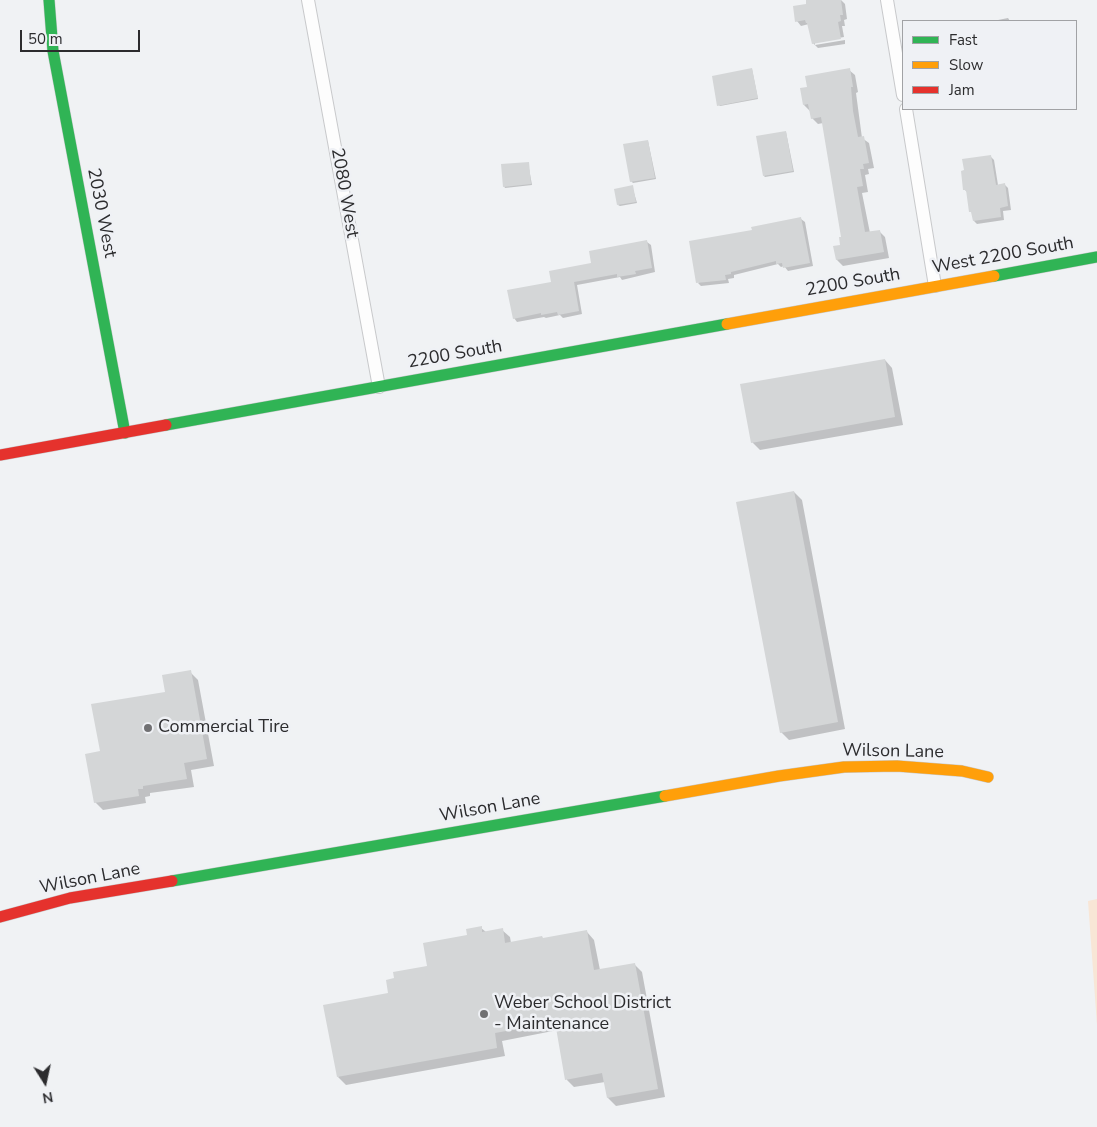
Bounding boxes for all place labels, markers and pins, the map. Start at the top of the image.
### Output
place label: Commercial Tire [158,717,289,739]
marker: Commercial Tire [142,722,154,734]
place label: Weber School District - Maintenance [494,993,671,1036]
marker: Weber School District - Maintenance [478,1008,490,1020]

